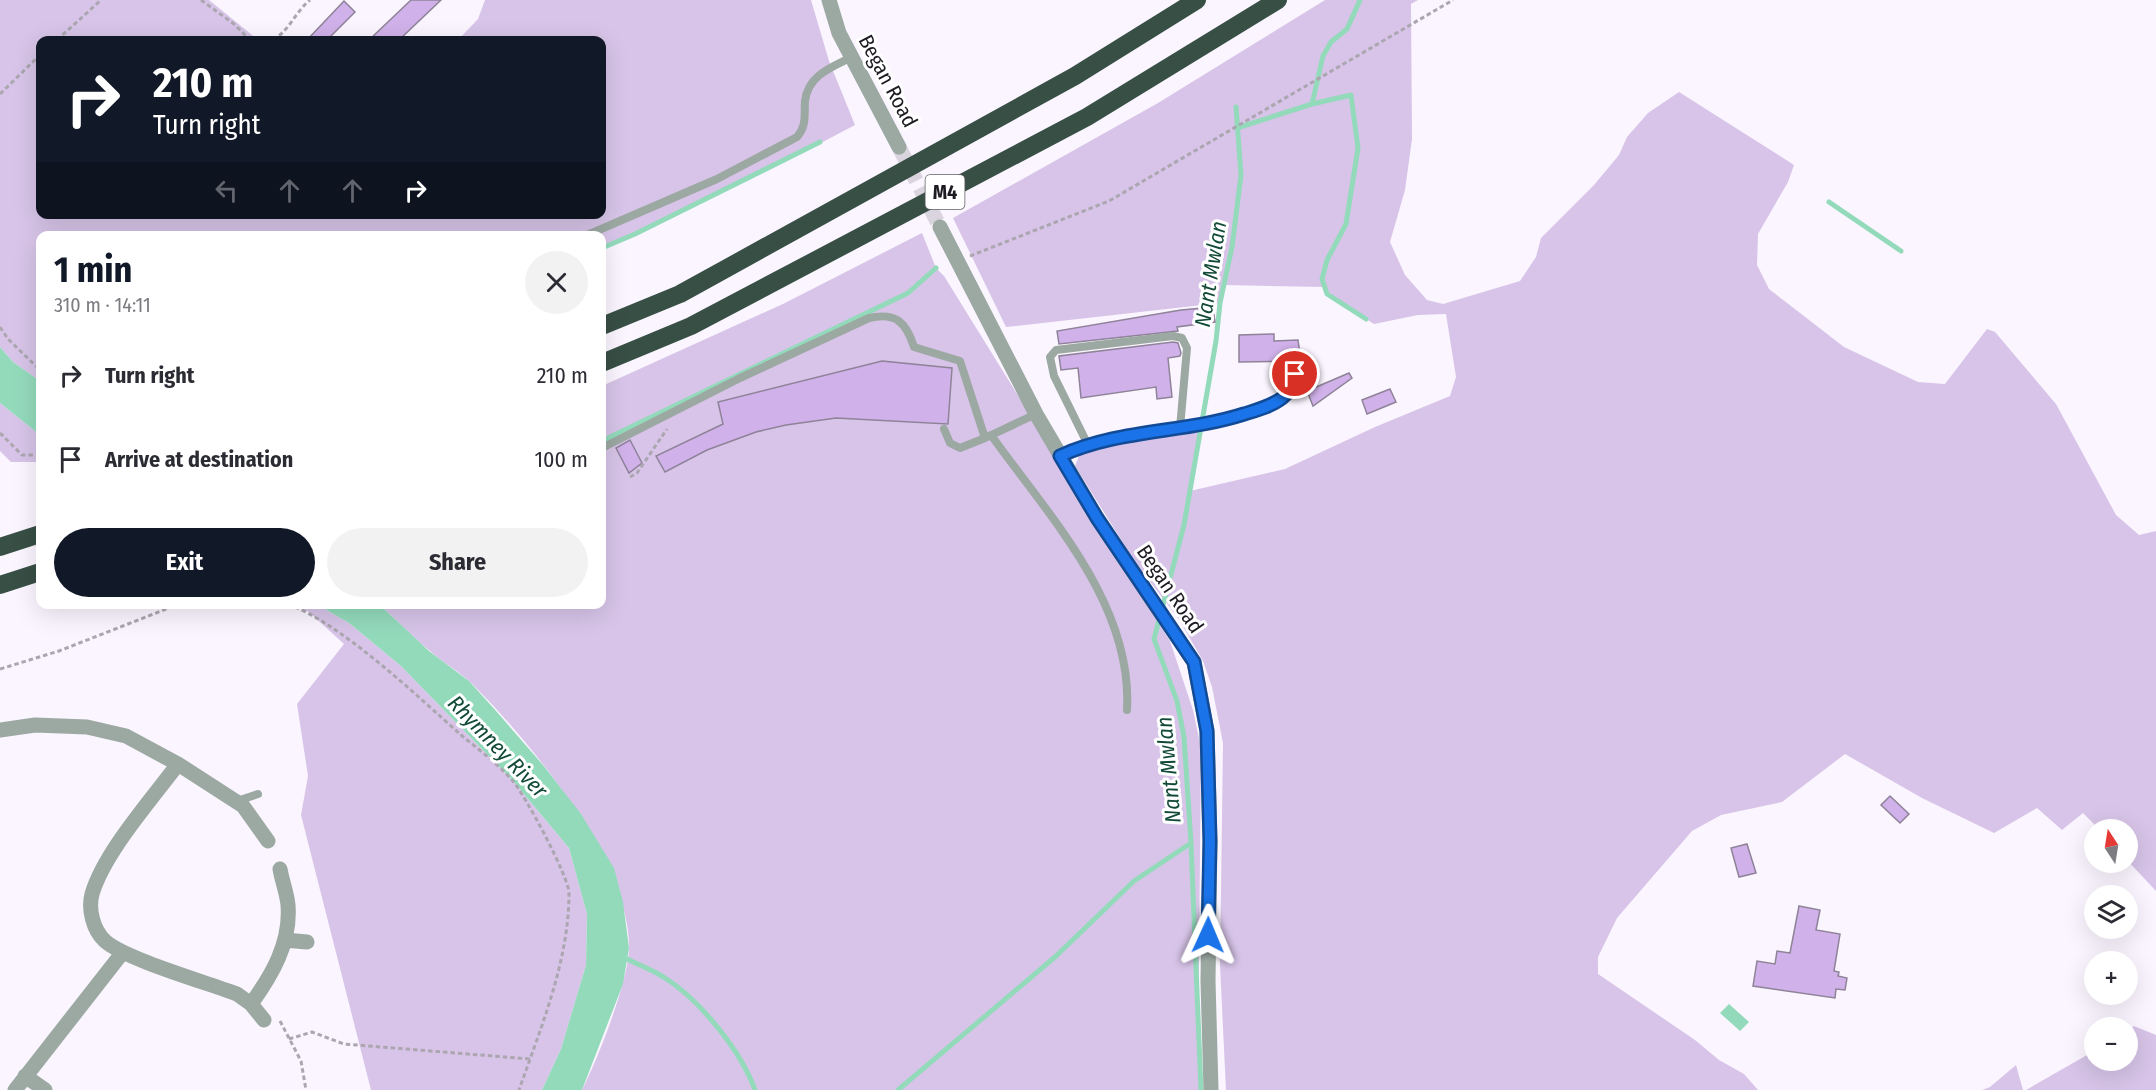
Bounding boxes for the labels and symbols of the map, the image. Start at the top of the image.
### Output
street label: Began Road [853,30,923,132]
road number: M4 [926,175,964,209]
water label: Nant Mwlan [1189,219,1232,329]
pin [1269,348,1320,399]
street label: Began Road [1131,540,1209,638]
water label: Rhymney River [442,690,554,804]
water label: Nant Mwlan [1150,716,1187,824]
north arrow [2084,819,2138,873]
position arrow [1176,903,1240,967]

